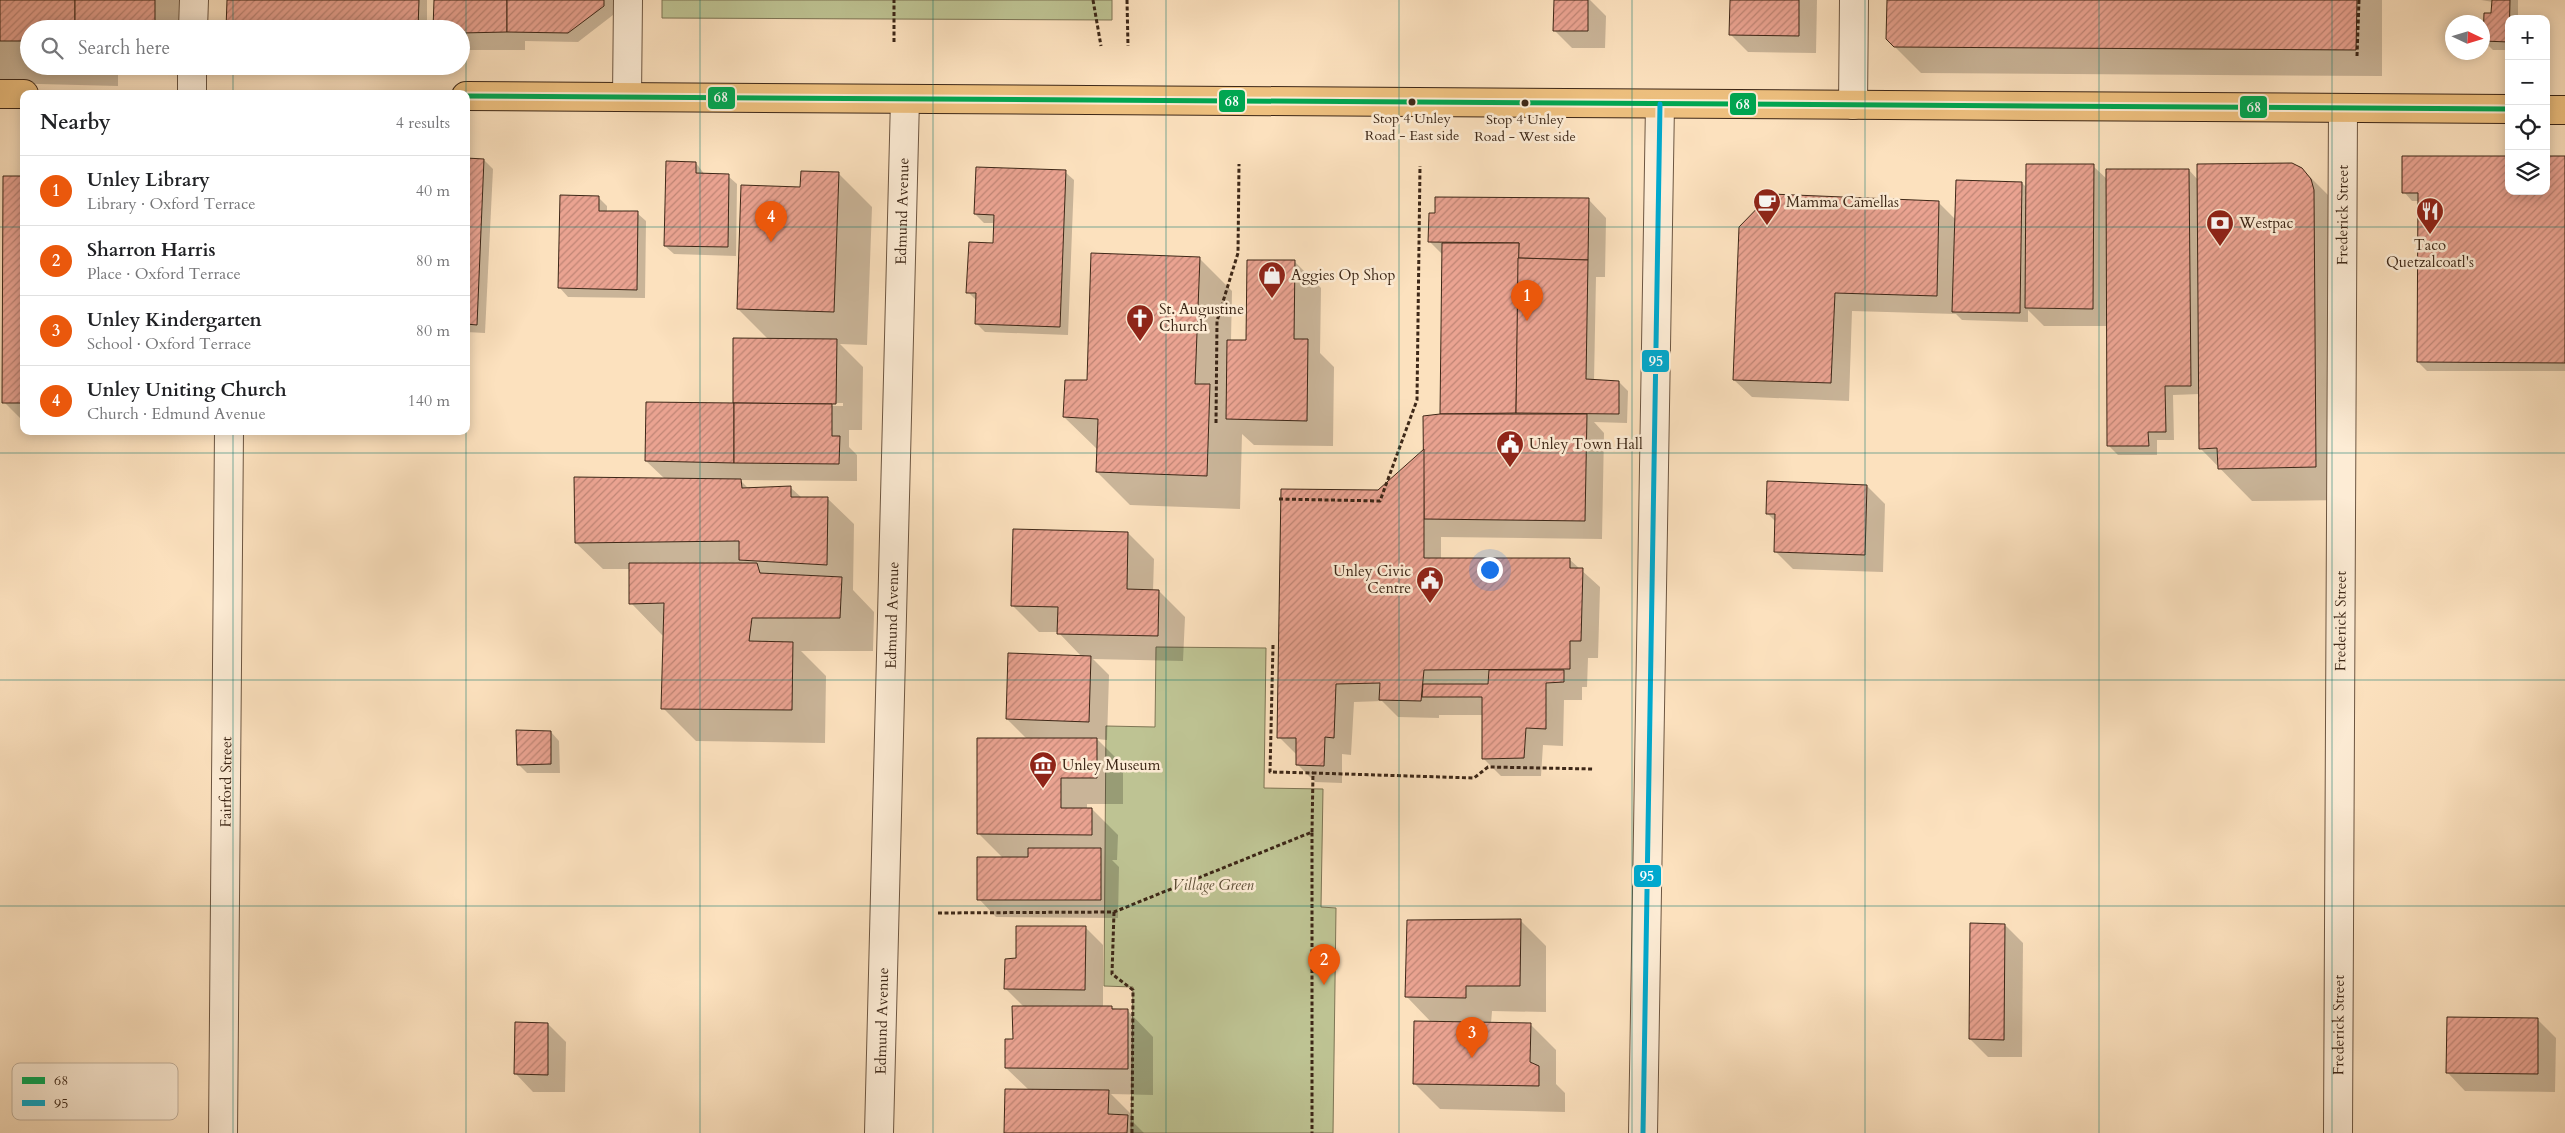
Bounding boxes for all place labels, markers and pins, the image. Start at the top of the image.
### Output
marker: Stop 4 Unley Road - East side [1407,97,1417,107]
marker: Stop 4 Unley Road - West side [1520,98,1530,108]
place label: Stop 4 Unley Road - East side [1365,109,1459,145]
place label: Stop 4 Unley Road - West side [1474,110,1576,146]
cafe icon: Mamma Camellas [1752,187,1782,226]
place label: Mamma Camellas [1786,192,1899,212]
restaurant icon: Taco Quetzalcoatl's [2415,196,2445,235]
pin: 4 [755,201,787,242]
bank icon: Westpac [2205,208,2235,247]
place label: Westpac [2238,213,2294,233]
place label: Taco Quetzalcoatl's [2386,235,2474,272]
shop icon: Aggies Op Shop [1257,260,1287,299]
place label: Aggies Op Shop [1291,265,1395,285]
pin: 1 [1511,280,1543,321]
place label: St. Augustine Church [1159,299,1244,336]
church icon: St. Augustine Church [1125,303,1155,342]
public building icon: Unley Town Hall [1495,429,1525,468]
place label: Unley Town Hall [1529,434,1643,454]
place label: Unley Civic Centre [1333,561,1411,598]
public building icon: Unley Civic Centre [1415,565,1445,604]
museum icon: Unley Museum [1028,750,1058,789]
place label: Unley Museum [1062,755,1161,775]
pin: 2 [1308,944,1340,985]
pin: 3 [1456,1017,1488,1058]

